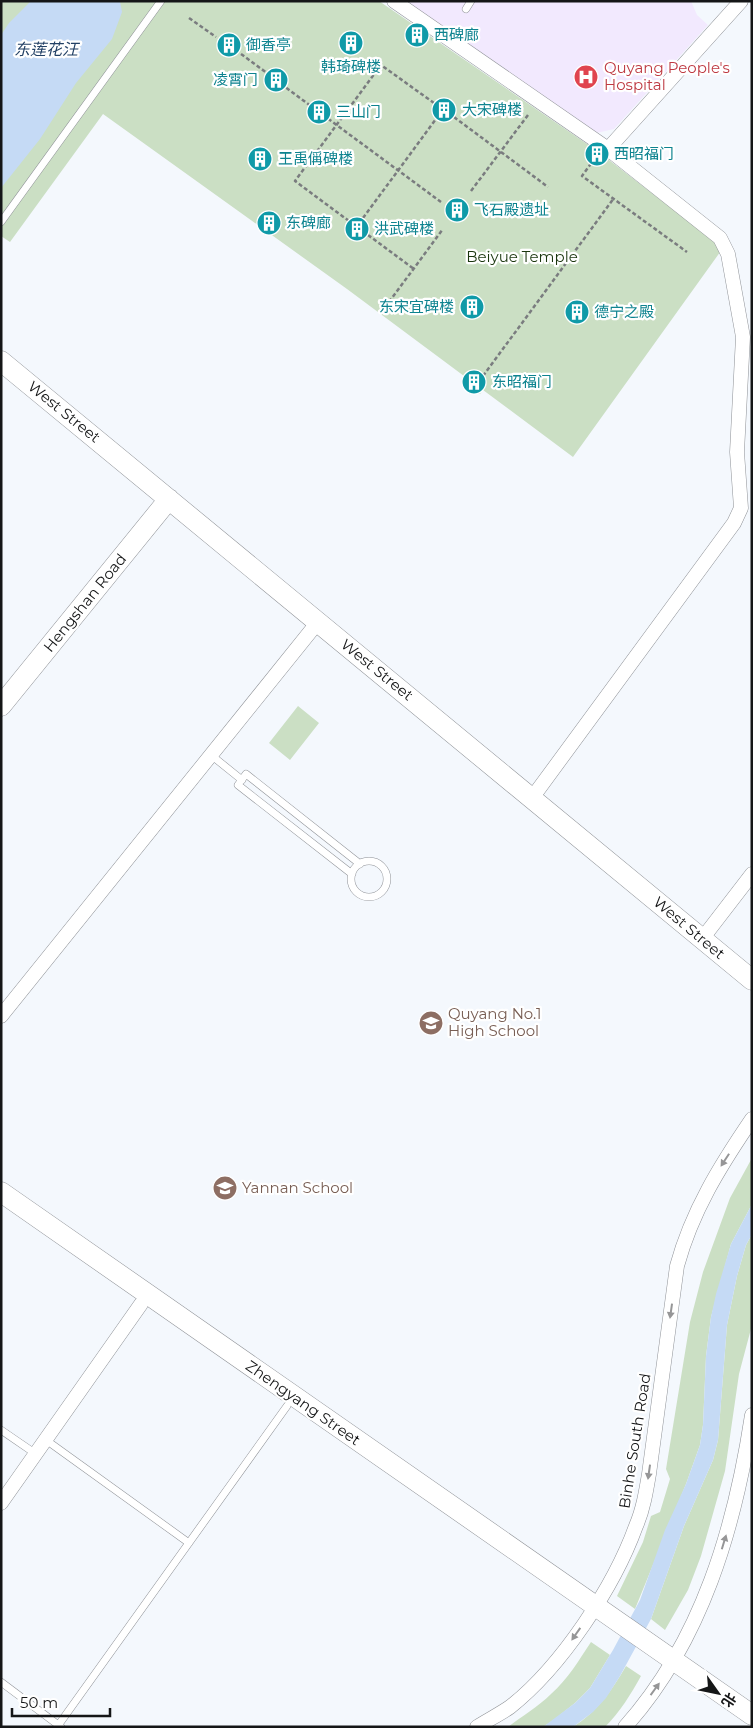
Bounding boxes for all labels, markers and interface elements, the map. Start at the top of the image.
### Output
building icon: 西碑廊 [404,22,430,48]
place label: 西碑廊 [434,25,479,44]
building icon: 韩琦碑楼 [338,30,364,56]
building icon: 御香亭 [216,32,242,58]
place label: 御香亭 [246,35,291,54]
water label: 东莲花汪 [14,40,81,59]
place label: 韩琦碑楼 [321,57,381,76]
place label: Quyang People's Hospital [604,58,730,94]
hospital icon: Quyang People's Hospital [573,64,599,90]
building icon: 凌霄门 [263,67,289,93]
place label: 凌霄门 [213,70,258,89]
building icon: 大宋碑楼 [431,97,457,123]
building icon: 三山门 [306,99,332,125]
place label: 大宋碑楼 [462,100,522,119]
place label: 三山门 [336,102,381,121]
building icon: 西昭福门 [584,141,610,167]
place label: 西昭福门 [614,144,674,163]
building icon: 王禹偁碑楼 [247,146,273,172]
place label: 王禹偁碑楼 [278,149,353,168]
building icon: 飞石殿遗址 [444,197,470,223]
place label: 飞石殿遗址 [474,200,549,219]
building icon: 东碑廊 [256,210,282,236]
place label: 东碑廊 [286,213,331,232]
building icon: 洪武碑楼 [344,216,370,242]
place label: 洪武碑楼 [374,219,434,238]
park label: Beiyue Temple [466,247,578,266]
building icon: 东宋宜碑楼 [459,294,485,320]
place label: 东宋宜碑楼 [379,297,454,316]
building icon: 德宁之殿 [564,299,590,325]
place label: 德宁之殿 [594,302,654,321]
building icon: 东昭福门 [461,369,487,395]
place label: 东昭福门 [492,372,552,391]
street label: West Street [24,377,104,447]
street label: Hengshan Road [39,550,130,656]
street label: West Street [337,635,417,705]
street label: West Street [650,892,729,963]
place label: Quyang No.1 High School [448,1004,541,1040]
school or university icon: Quyang No.1 High School [418,1010,444,1036]
one-way arrow [720,1153,730,1167]
school or university icon: Yannan School [212,1175,238,1201]
place label: Yannan School [242,1178,353,1197]
one-way arrow [666,1303,674,1319]
street label: Zhengyang Street [242,1356,364,1449]
street label: Binhe South Road [614,1372,655,1510]
one-way arrow [645,1465,653,1481]
one-way arrow [721,1535,729,1550]
one-way arrow [571,1628,581,1641]
north arrow [693,1668,743,1718]
one-way arrow [650,1682,660,1696]
scale bar [12,1686,110,1718]
text: 北 [718,1689,740,1711]
text: 50 m [20,1693,58,1712]

